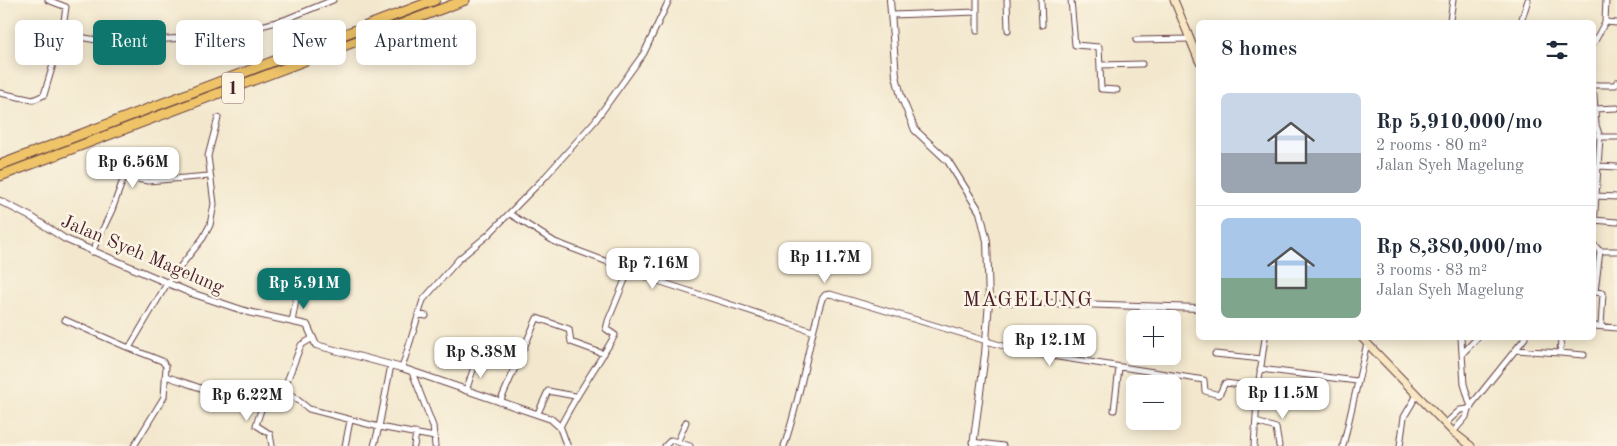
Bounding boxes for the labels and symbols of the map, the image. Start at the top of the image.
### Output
road number: 1 [222,73,244,104]
pin: Rp 6.56M [81,146,185,189]
street label: Jalan Syeh Magelung [58,212,227,299]
pin: Rp 11.7M [773,242,877,284]
pin: Rp 7.16M [601,248,705,290]
pin: Rp 5.91M [252,268,356,310]
district label: MAGELUNG [963,290,1093,311]
pin: Rp 12.1M [998,324,1102,367]
pin: Rp 8.38M [429,336,533,379]
pin: Rp 11.5M [1231,378,1335,420]
pin: Rp 6.22M [195,380,299,422]

